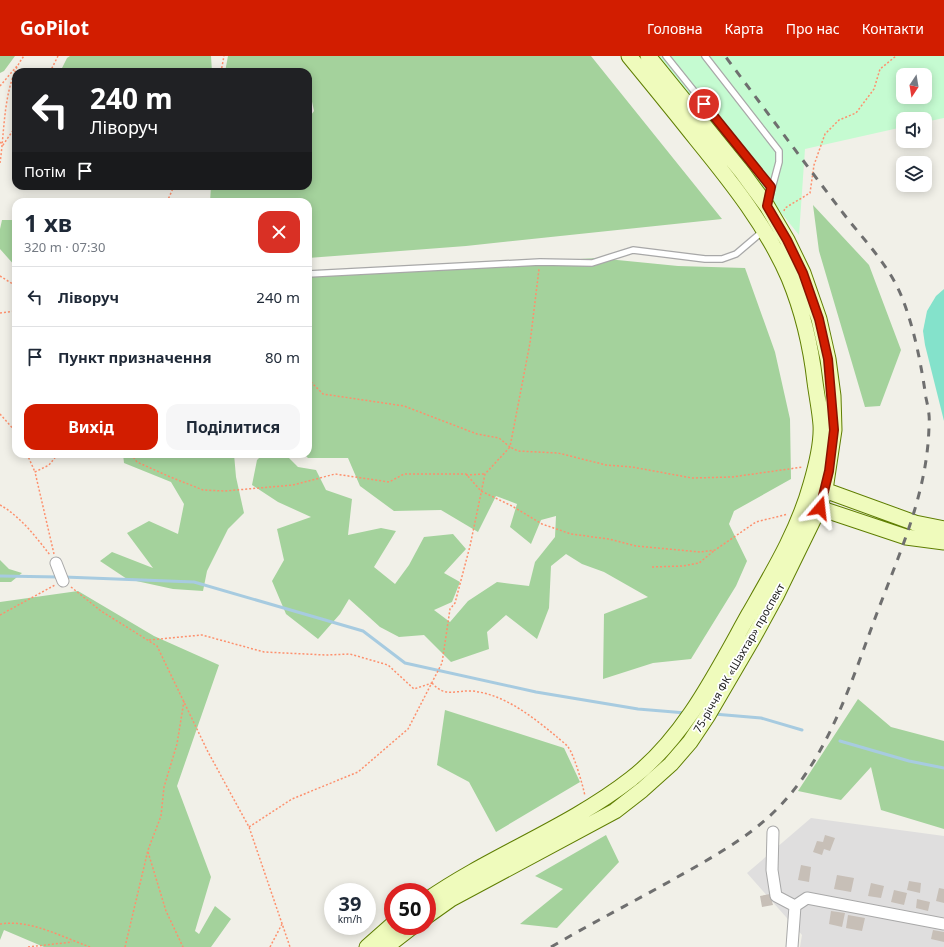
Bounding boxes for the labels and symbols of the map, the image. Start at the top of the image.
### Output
north arrow [896,68,932,104]
pin [687,87,721,121]
position arrow [799,487,841,529]
street label: 75-річчя ФК «Шахтар» проспект [689,580,788,735]
speed limit sign: 50 [384,883,436,935]

